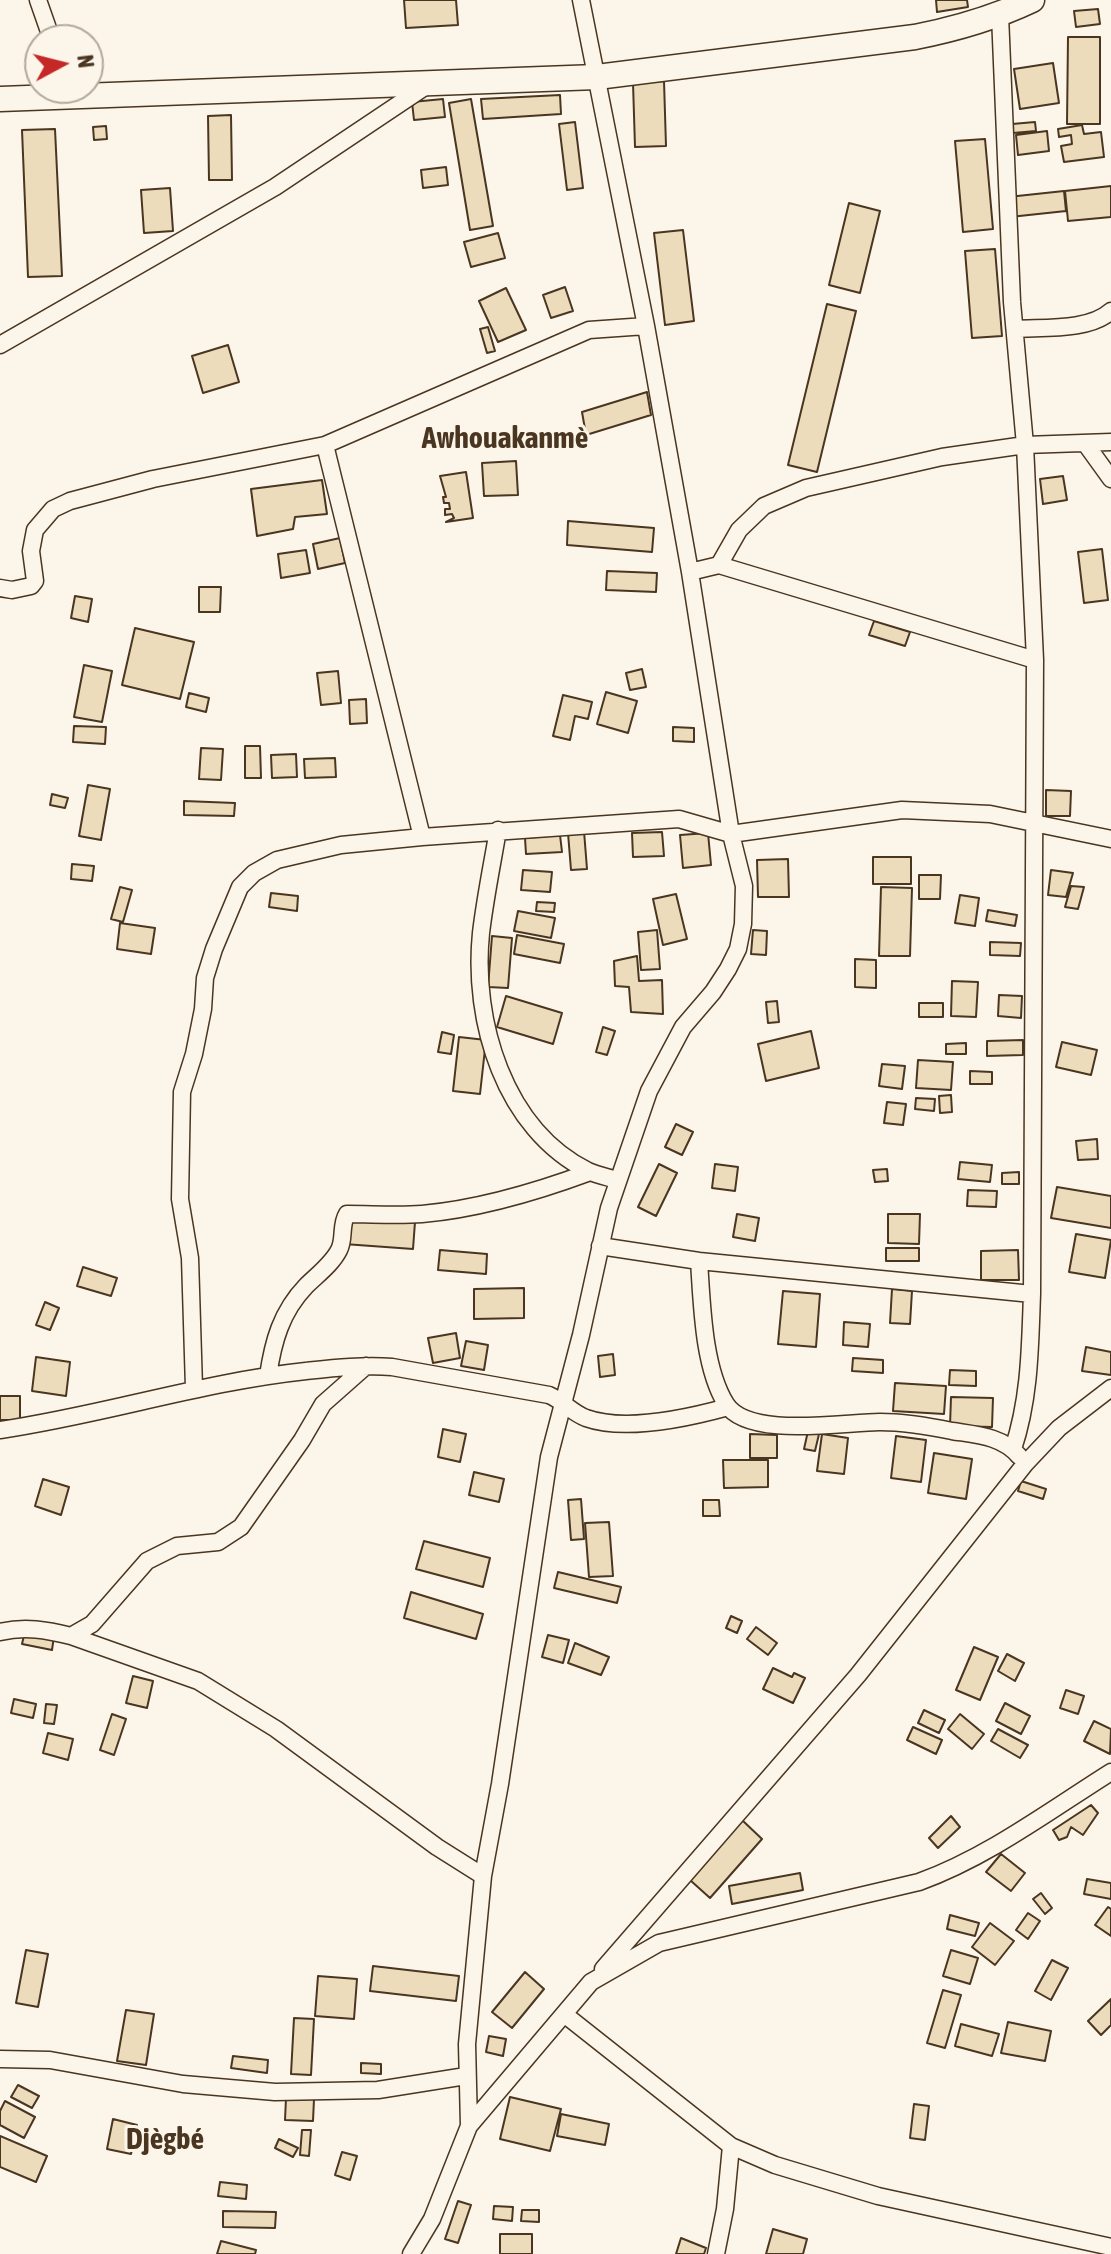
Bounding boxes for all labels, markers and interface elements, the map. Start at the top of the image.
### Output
north arrow [24,24,104,104]
text: N [72,53,100,69]
district label: Awhouakanmè [422,421,588,457]
district label: Djègbé [126,2122,204,2158]

